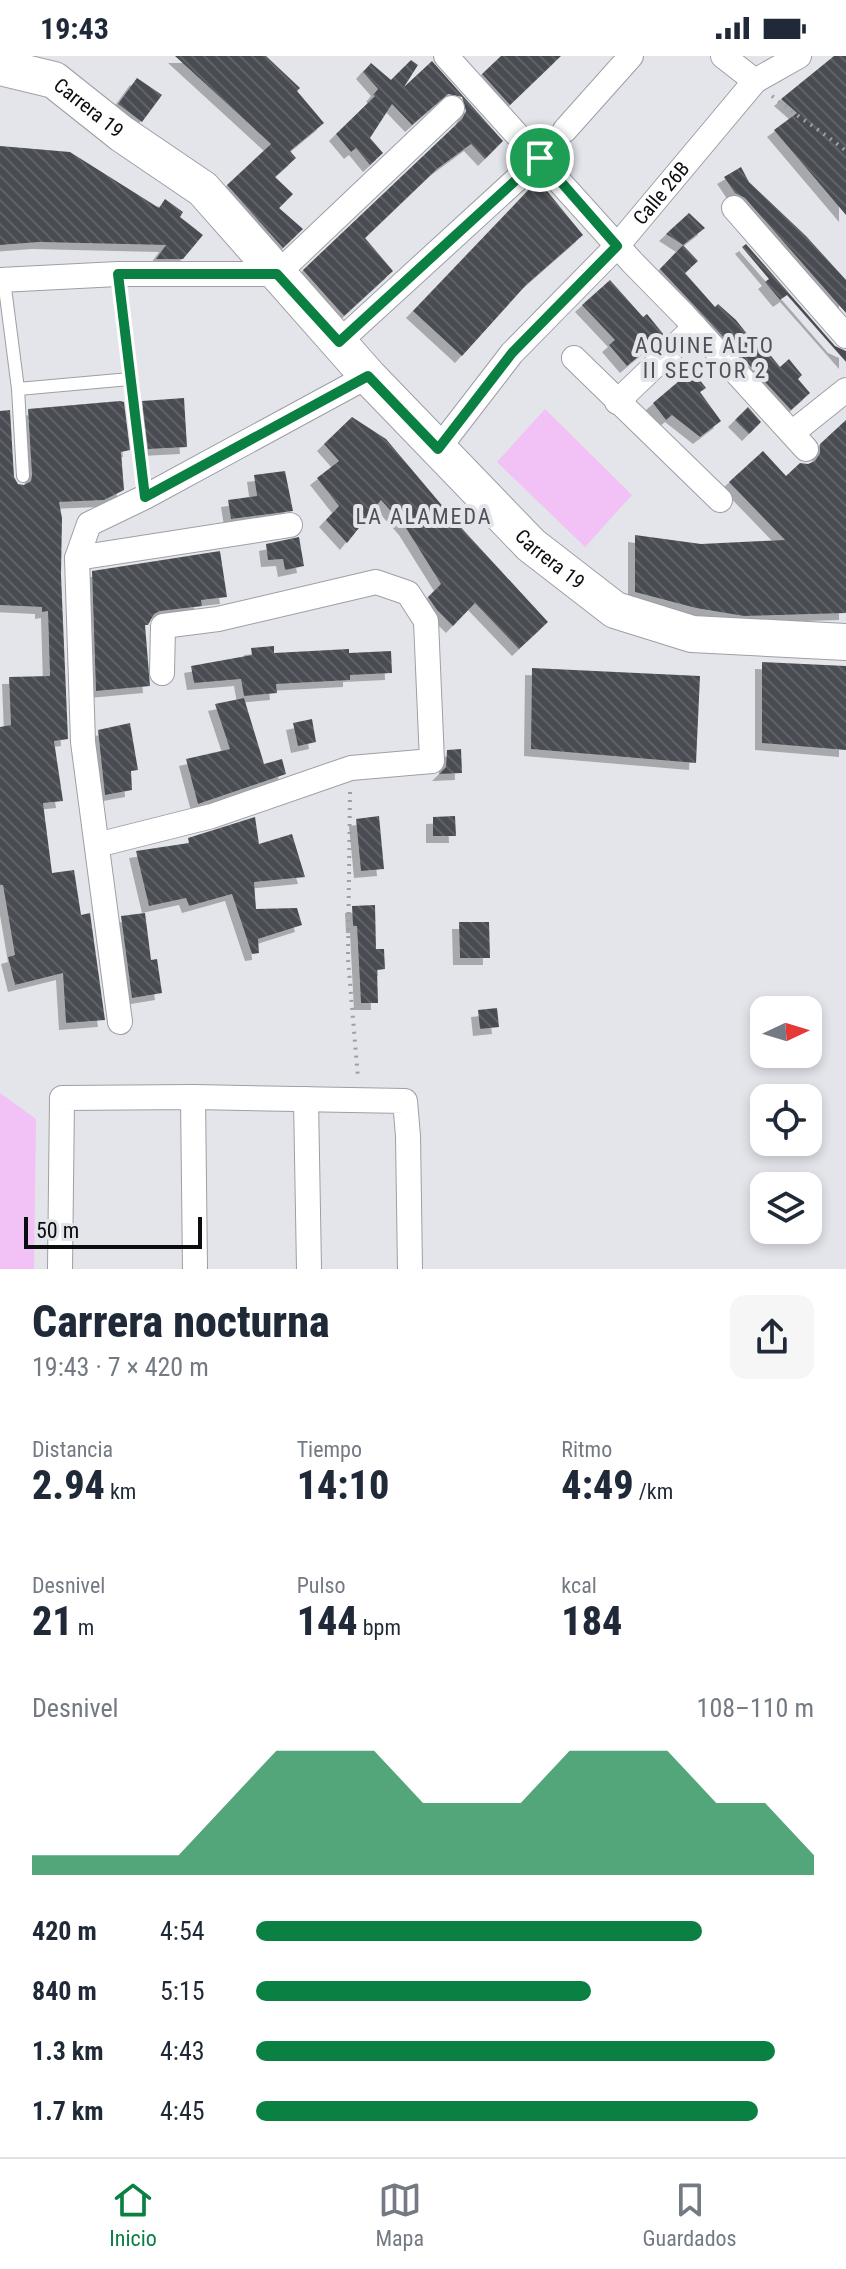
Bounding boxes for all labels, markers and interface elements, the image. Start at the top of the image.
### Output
text: 19:43 [40,11,109,46]
street label: Carrera 19 [49,73,128,143]
pin [506,124,574,192]
icon: arrive [518,136,562,180]
street label: Calle 26B [628,157,694,230]
district label: AQUINE ALTO II SECTOR 2 [635,333,775,383]
district label: LA ALAMEDA [355,504,493,529]
street label: Carrera 19 [510,524,589,594]
north arrow [750,996,822,1068]
map controls [750,996,822,1244]
button: locate [750,1084,822,1156]
button: layers [750,1172,822,1244]
scale bar [24,1213,202,1249]
text: 50 m [36,1218,79,1243]
button: share [730,1295,814,1379]
text: Carrera nocturna [32,1296,330,1348]
text: 19:43 · 7 × 420 m [32,1352,209,1382]
text: Distancia [32,1437,113,1462]
text: Tiempo [297,1437,362,1462]
text: Ritmo [561,1437,612,1462]
text: 2.94 [32,1462,105,1509]
text: 14:10 [297,1462,389,1509]
text: 4:49 [561,1462,634,1509]
text: km [105,1479,136,1504]
text: /km [634,1479,673,1504]
text: Desnivel [32,1573,105,1598]
text: Pulso [297,1573,346,1598]
text: kcal [561,1573,597,1598]
text: 21 [32,1598,73,1645]
text: 144 [297,1598,358,1645]
text: 184 [561,1598,622,1645]
text: m [73,1615,94,1640]
text: bpm [358,1615,401,1640]
text: Desnivel [32,1693,119,1723]
text: 108–110 m [697,1693,814,1723]
text: 420 m [32,1916,97,1946]
text: 4:54 [160,1916,205,1946]
text: 840 m [32,1976,97,2006]
text: 5:15 [160,1976,205,2006]
text: 1.3 km [32,2036,104,2066]
text: 4:43 [160,2036,205,2066]
text: 1.7 km [32,2096,104,2126]
text: 4:45 [160,2096,205,2126]
tab: Inicio [109,2178,157,2251]
tab: Mapa [375,2178,424,2251]
tab: Guardados [643,2178,737,2251]

